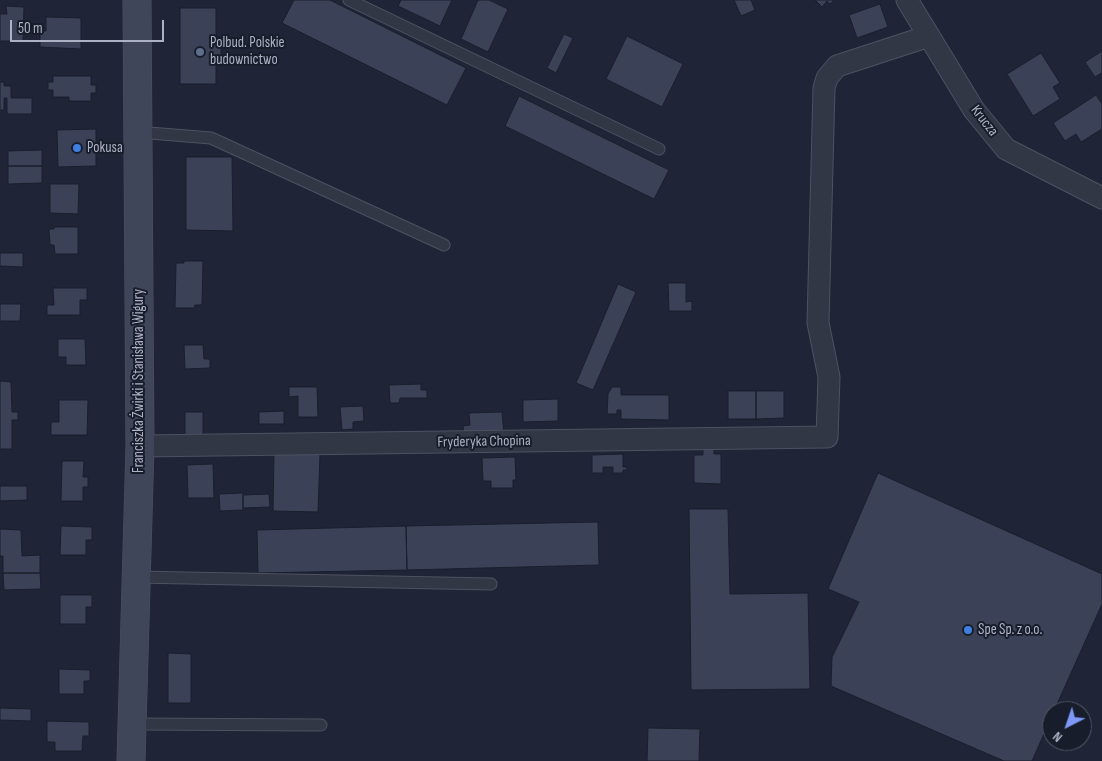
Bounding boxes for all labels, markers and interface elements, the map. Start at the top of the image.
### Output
scale bar [12,10,166,42]
text: 50 m [18,19,43,38]
place label: Polbud. Polskie budownictwo [210,34,285,69]
marker: Polbud. Polskie budownictwo [194,46,206,58]
street label: Krucza [966,102,1002,140]
place label: Pokusa [87,139,123,157]
marker: Pokusa [71,142,83,154]
street label: Franciszka Żwirki i Stanisława Wigury [130,289,148,473]
street label: Fryderyka Chopina [437,432,531,452]
place label: Spe Sp. z o.o. [978,621,1042,639]
marker: Spe Sp. z o.o. [962,624,974,636]
north arrow [1042,701,1092,751]
text: N [1049,728,1066,746]

